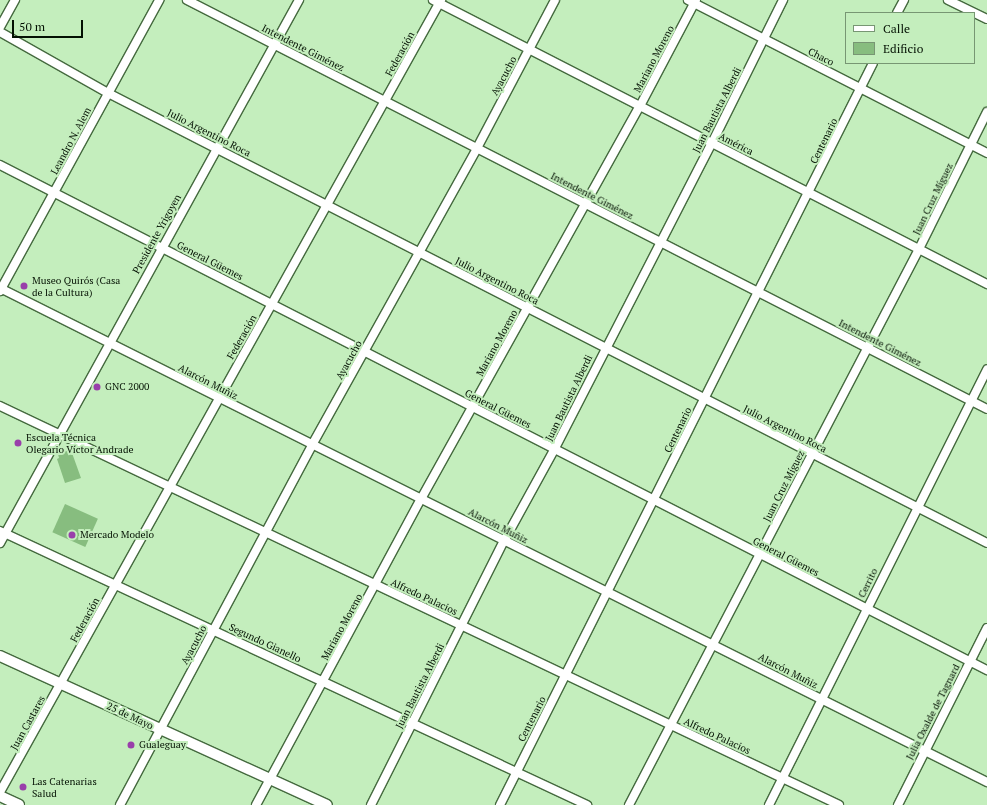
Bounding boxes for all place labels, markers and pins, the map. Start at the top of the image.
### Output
place label: Museo Quirós (Casa de la Cultura) [32,274,120,298]
marker: Museo Quirós (Casa de la Cultura) [19,281,29,291]
place label: GNC 2000 [105,381,149,393]
marker: GNC 2000 [92,382,102,392]
place label: Escuela Técnica Olegario Víctor Andrade [26,431,134,454]
marker: Escuela Técnica Olegario Víctor Andrade [13,438,23,448]
place label: Mercado Modelo [80,529,154,541]
marker: Mercado Modelo [67,530,77,540]
place label: Gualeguay [139,739,186,751]
marker: Gualeguay [126,740,136,750]
place label: Las Catenarias Salud [32,775,97,798]
marker: Las Catenarias Salud [17,781,29,793]

